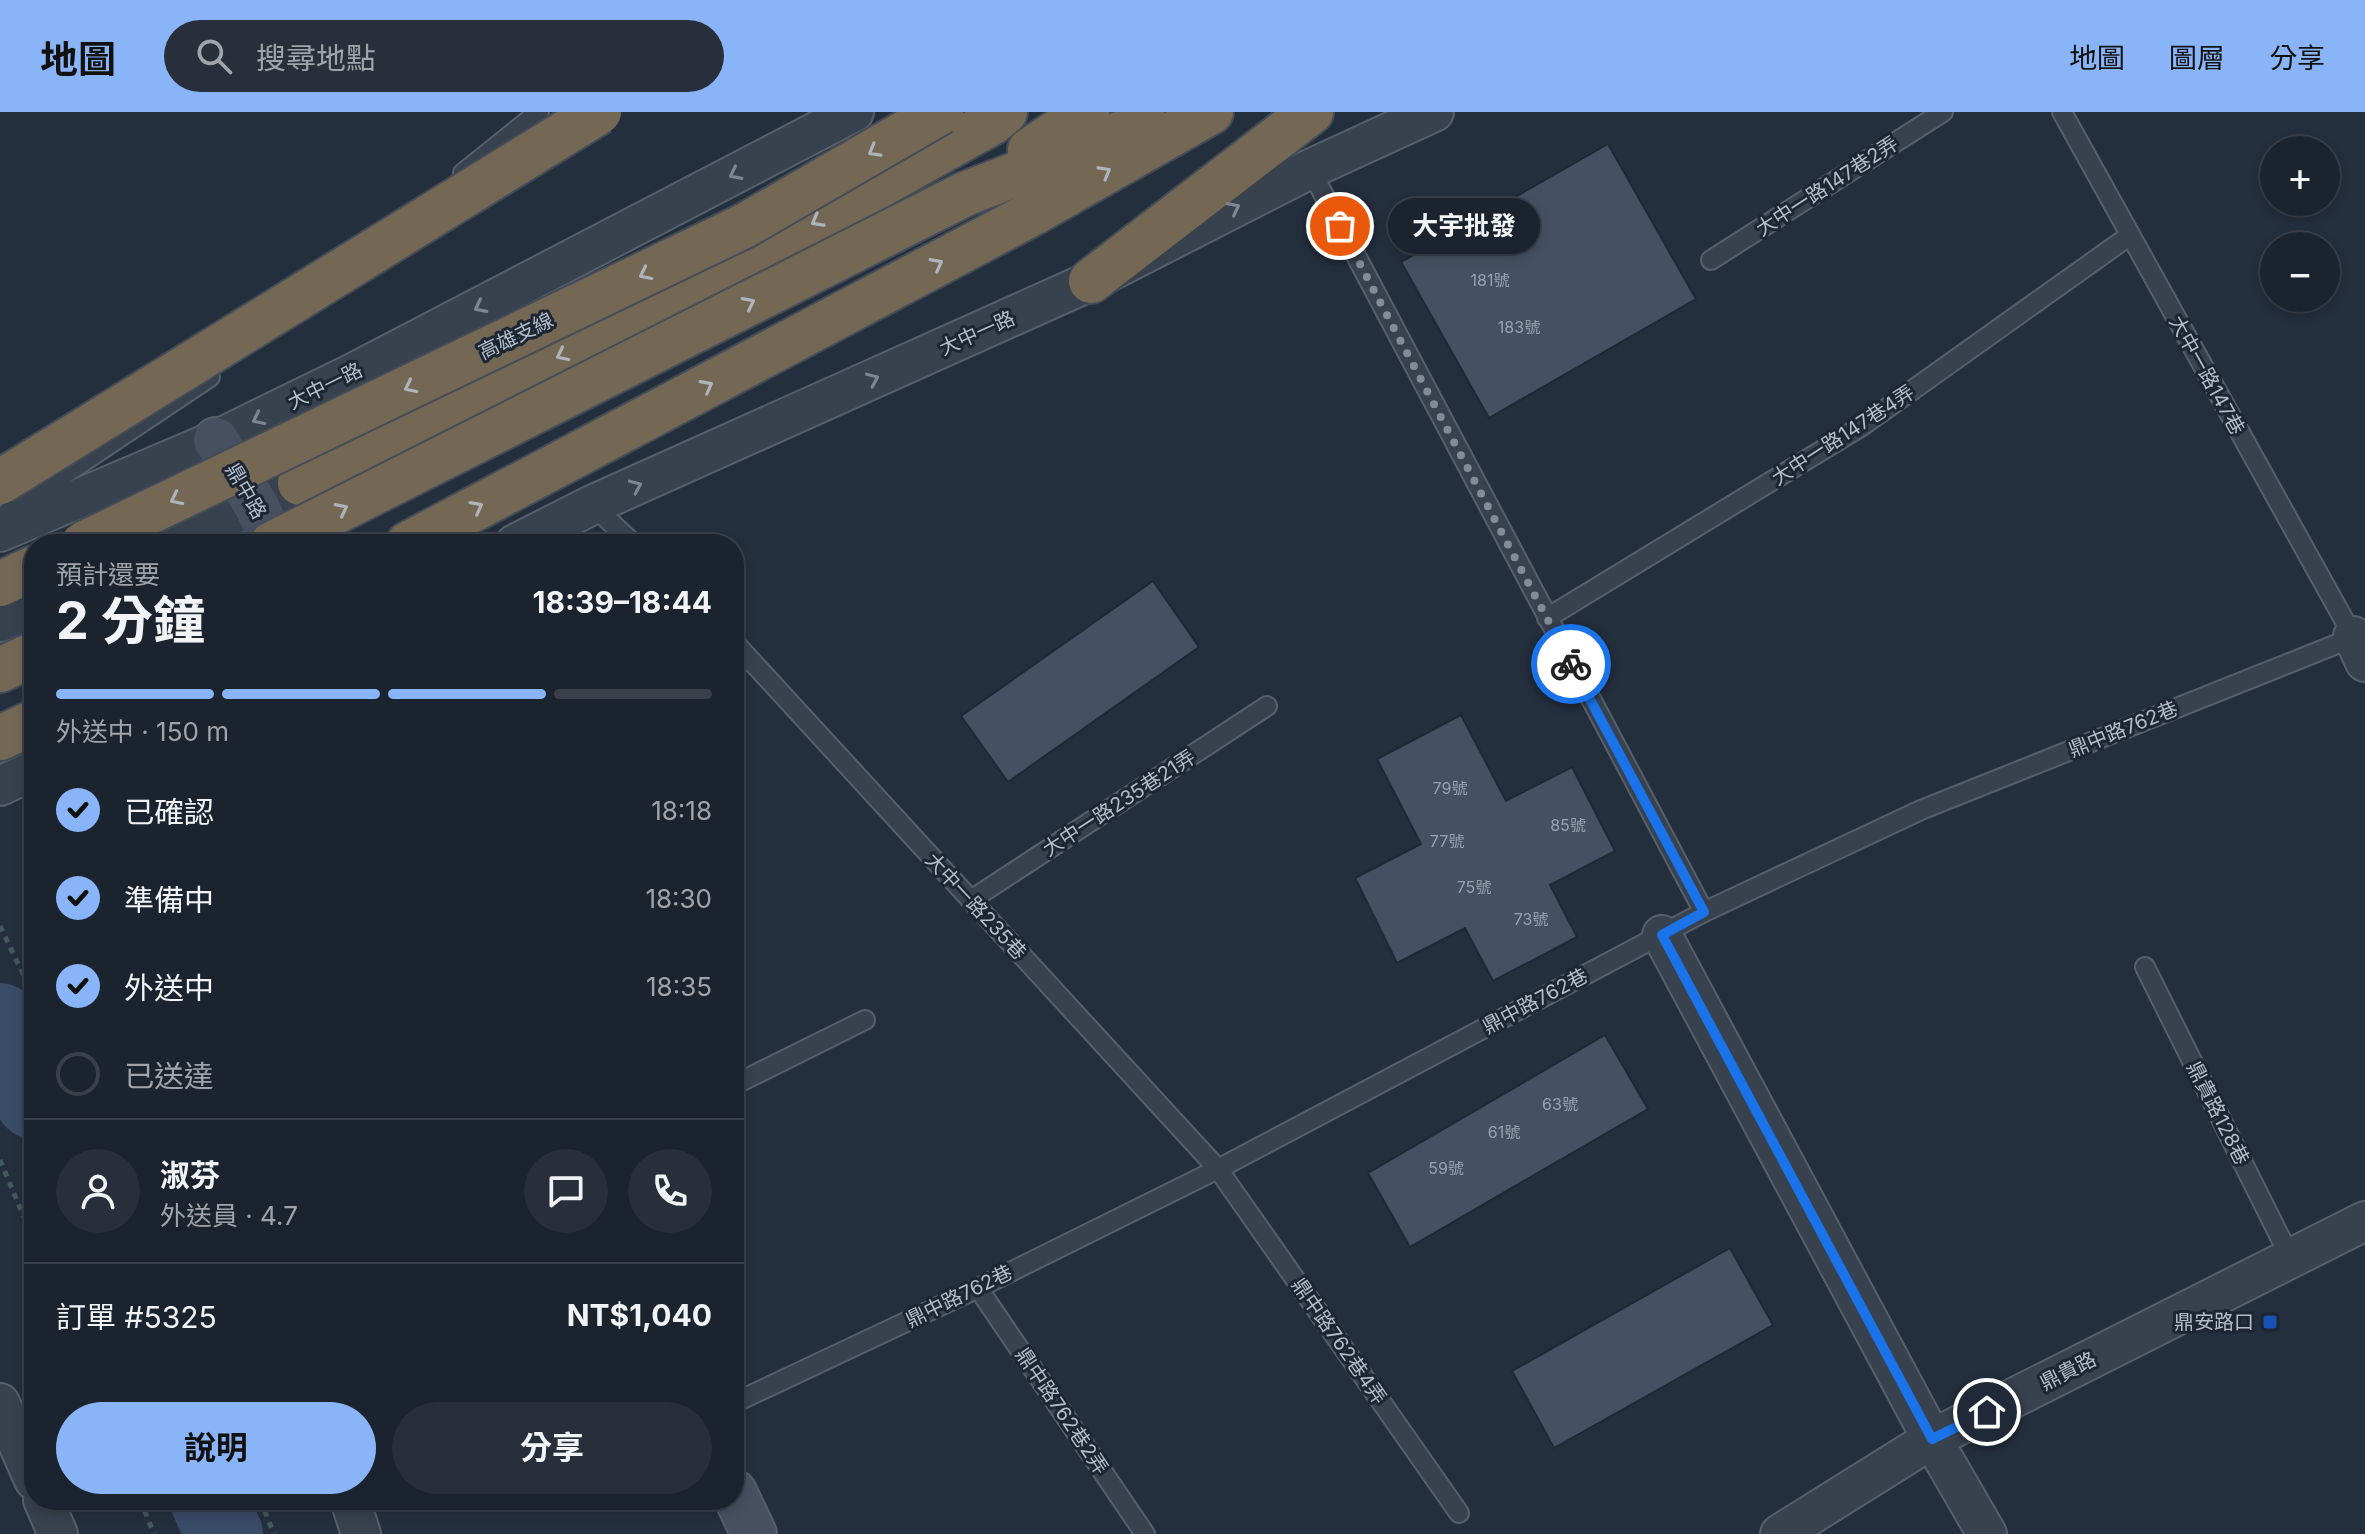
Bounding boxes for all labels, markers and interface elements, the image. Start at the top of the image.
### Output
search box [164,20,724,92]
icon: search [192,34,236,78]
text: 地圖 [40,36,116,82]
text: 搜尋地點 [256,40,376,76]
text: 地圖 [2069,41,2125,75]
text: 圖層 [2169,41,2225,75]
text: 分享 [2269,41,2325,75]
street label: 大中一路147巷2弄 [1751,131,1903,241]
map controls [2260,136,2340,312]
button: + [2260,136,2340,216]
one-way arrow [868,141,883,157]
one-way arrow [729,164,744,179]
one-way arrow [1096,166,1111,182]
pin [1306,192,1374,260]
callout: 大宇批發 [1388,198,1540,254]
one-way arrow [1226,203,1241,218]
icon: bag [1318,204,1362,248]
text: 大宇批發 [1412,210,1516,241]
one-way arrow [811,211,825,227]
button: − [2260,232,2340,312]
one-way arrow [928,259,943,274]
one-way arrow [638,264,653,280]
house number: 181號 [1471,270,1509,290]
one-way arrow [474,297,488,312]
one-way arrow [740,298,755,313]
street label: 大中一路 [936,306,1018,360]
street label: 高雄支線 [475,308,557,364]
street label: 大中一路147巷 [2164,311,2250,439]
house number: 183號 [1498,317,1540,337]
one-way arrow [556,345,570,361]
street label: 大中一路 [284,358,366,414]
one-way arrow [865,373,879,389]
one-way arrow [404,377,419,393]
one-way arrow [698,380,713,395]
street label: 大中一路147巷4弄 [1767,380,1919,490]
one-way arrow [252,409,267,425]
street label: 鼎中路 [221,459,271,523]
one-way arrow [627,479,642,495]
one-way arrow [170,489,184,505]
one-way arrow [469,502,483,517]
one-way arrow [333,503,348,519]
text: 預計還要 [56,559,160,590]
text: 18:39–18:44 [533,584,712,620]
text: 2 分鐘 [56,589,205,652]
courier [1531,624,1611,704]
icon: bike [1549,642,1593,686]
street label: 鼎中路762巷 [2065,696,2181,762]
text: 外送中 · 150 m [56,716,229,747]
street label: 大中一路235巷21弄 [1038,745,1200,861]
house number: 79號 [1433,778,1467,798]
icon: check [56,788,100,832]
text: 已確認 [124,794,214,830]
text: 18:18 [651,795,712,826]
house number: 85號 [1550,815,1586,835]
house number: 77號 [1430,831,1464,851]
street label: 大中一路235巷 [921,848,1031,964]
icon: check [56,876,100,920]
house number: 75號 [1457,877,1491,897]
text: 準備中 [124,882,214,918]
text: 18:30 [645,883,712,914]
house number: 73號 [1514,909,1548,929]
street label: 鼎中路762巷 [1478,963,1592,1039]
icon: check [56,964,100,1008]
text: 外送中 [124,970,214,1006]
text: 18:35 [646,971,712,1002]
street label: 鼎貴路128巷 [2182,1057,2254,1169]
text: 已送達 [124,1058,214,1094]
house number: 63號 [1542,1094,1578,1114]
house number: 61號 [1488,1122,1520,1142]
button: person [56,1149,140,1233]
button: chat [524,1149,608,1233]
button: phone [628,1149,712,1233]
text: 淑芬 [160,1157,220,1193]
house number: 59號 [1428,1158,1464,1178]
text: 外送員 · 4.7 [160,1200,298,1231]
street label: 鼎中路762巷 [902,1260,1016,1332]
street label: 鼎中路762巷4弄 [1287,1273,1391,1409]
text: NT$1,040 [567,1297,712,1333]
text: 訂單 #5325 [56,1299,217,1335]
place label: 鼎安路口 [2174,1310,2254,1334]
marker: 鼎安路口 [2261,1313,2279,1331]
street label: 鼎中路762巷2弄 [1011,1343,1113,1479]
street label: 鼎貴路 [2036,1347,2100,1395]
pin [1953,1378,2021,1446]
icon: home [1965,1390,2009,1434]
button: 說明 [56,1402,376,1494]
button: 分享 [392,1402,712,1494]

